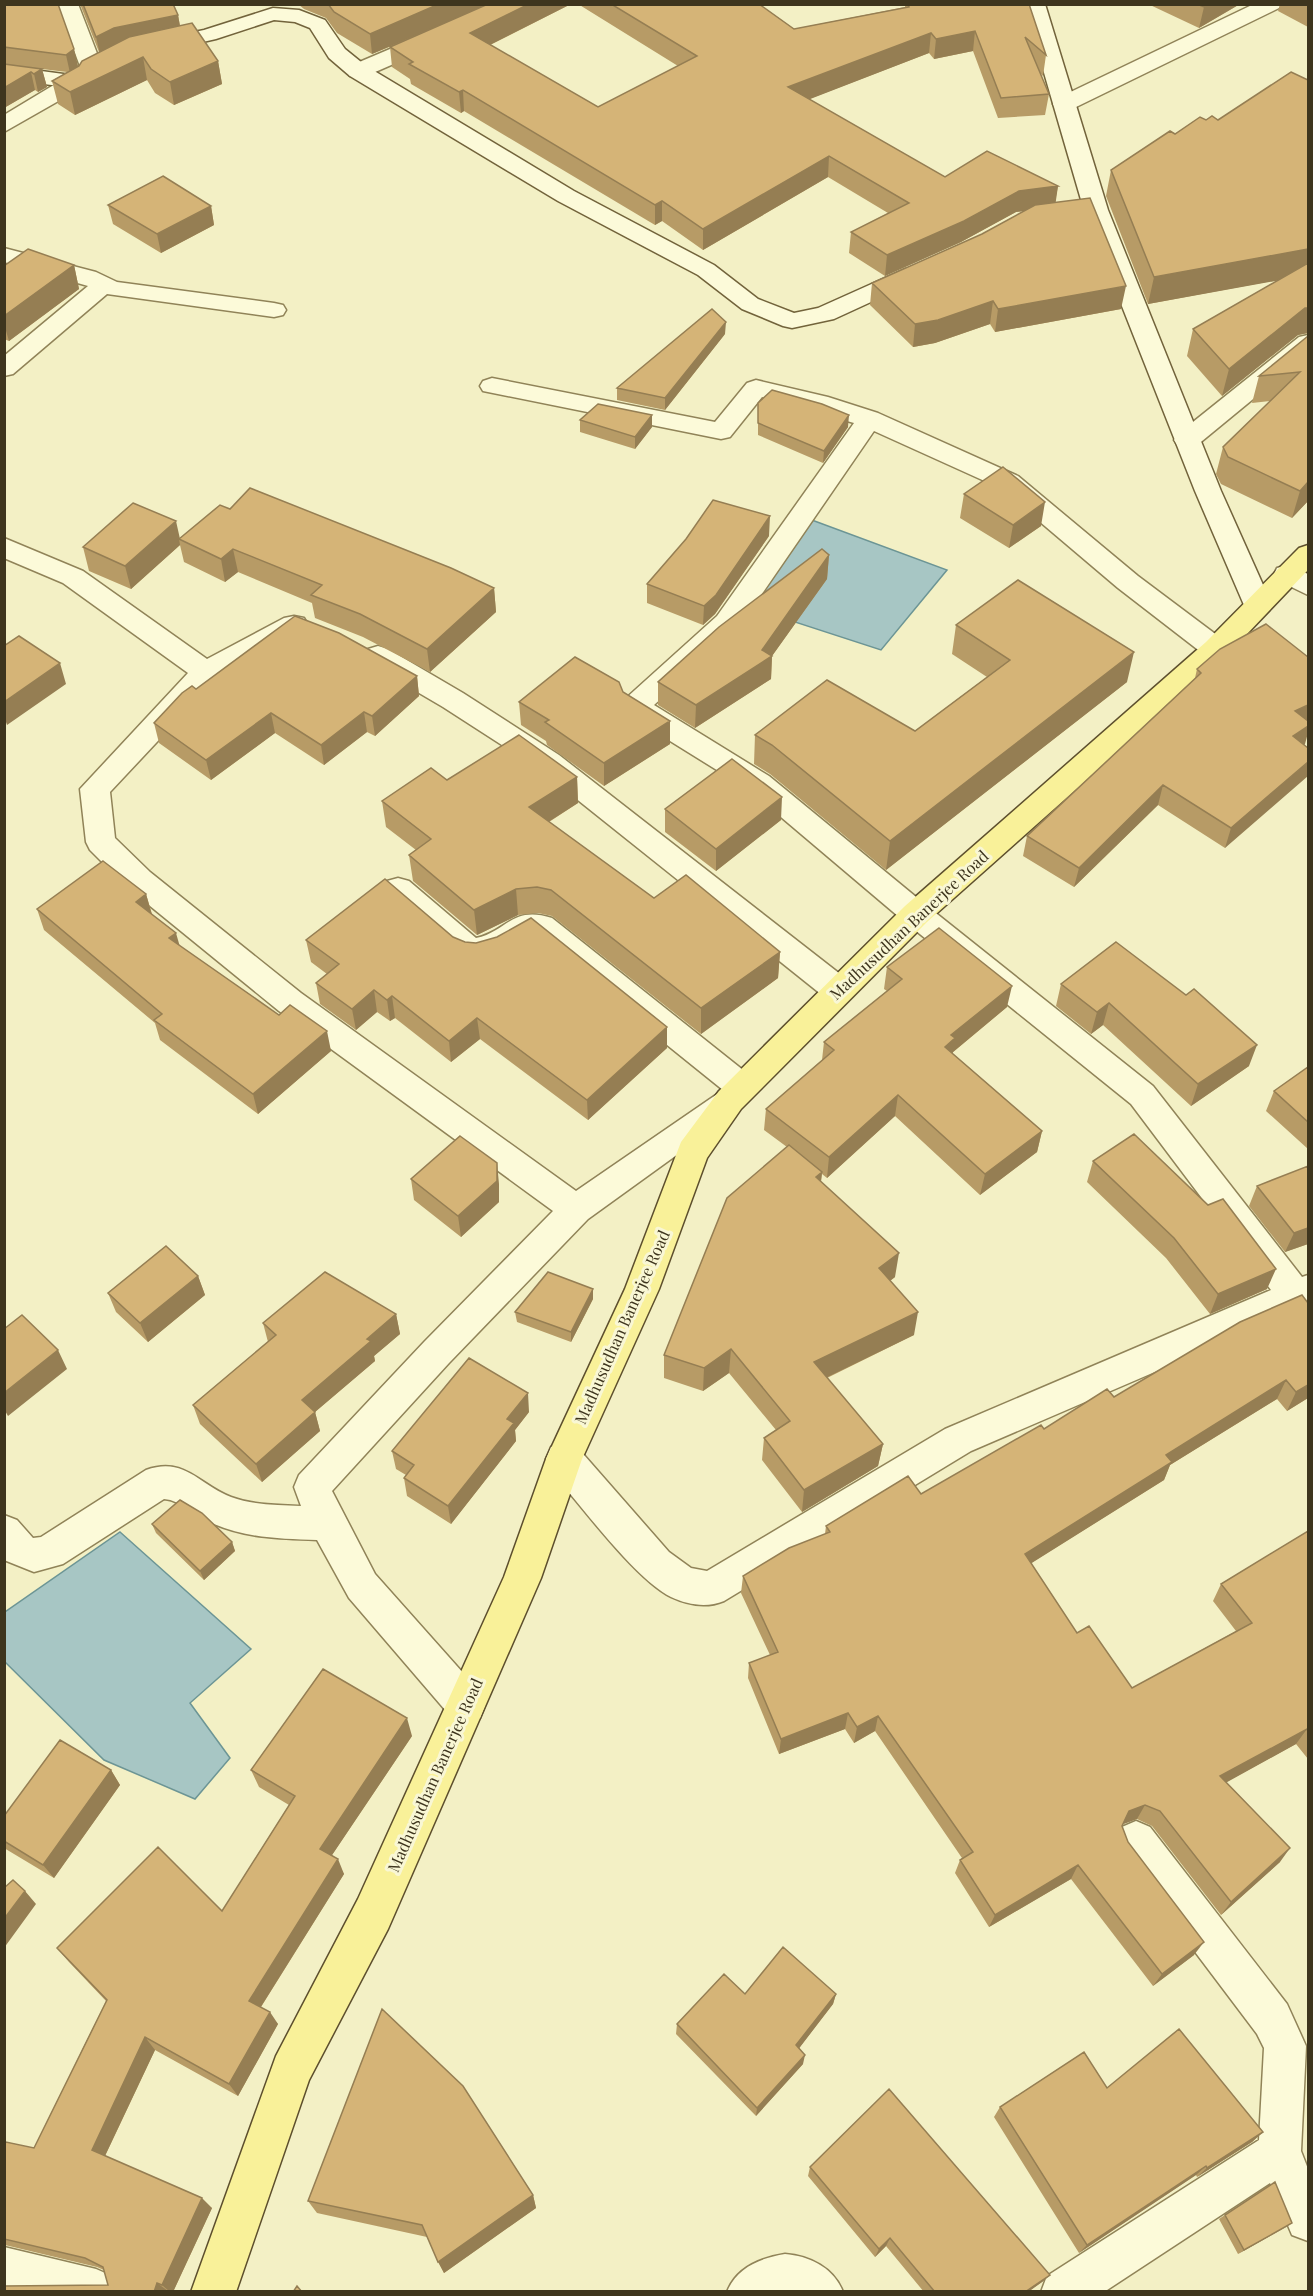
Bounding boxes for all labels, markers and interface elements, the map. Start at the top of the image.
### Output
street label: Madhusudhan Banerjee Road [825,845,993,1004]
street label: Madhusudhan Banerjee Road [569,1227,674,1427]
street label: Madhusudhan Banerjee Road [382,1675,487,1875]

